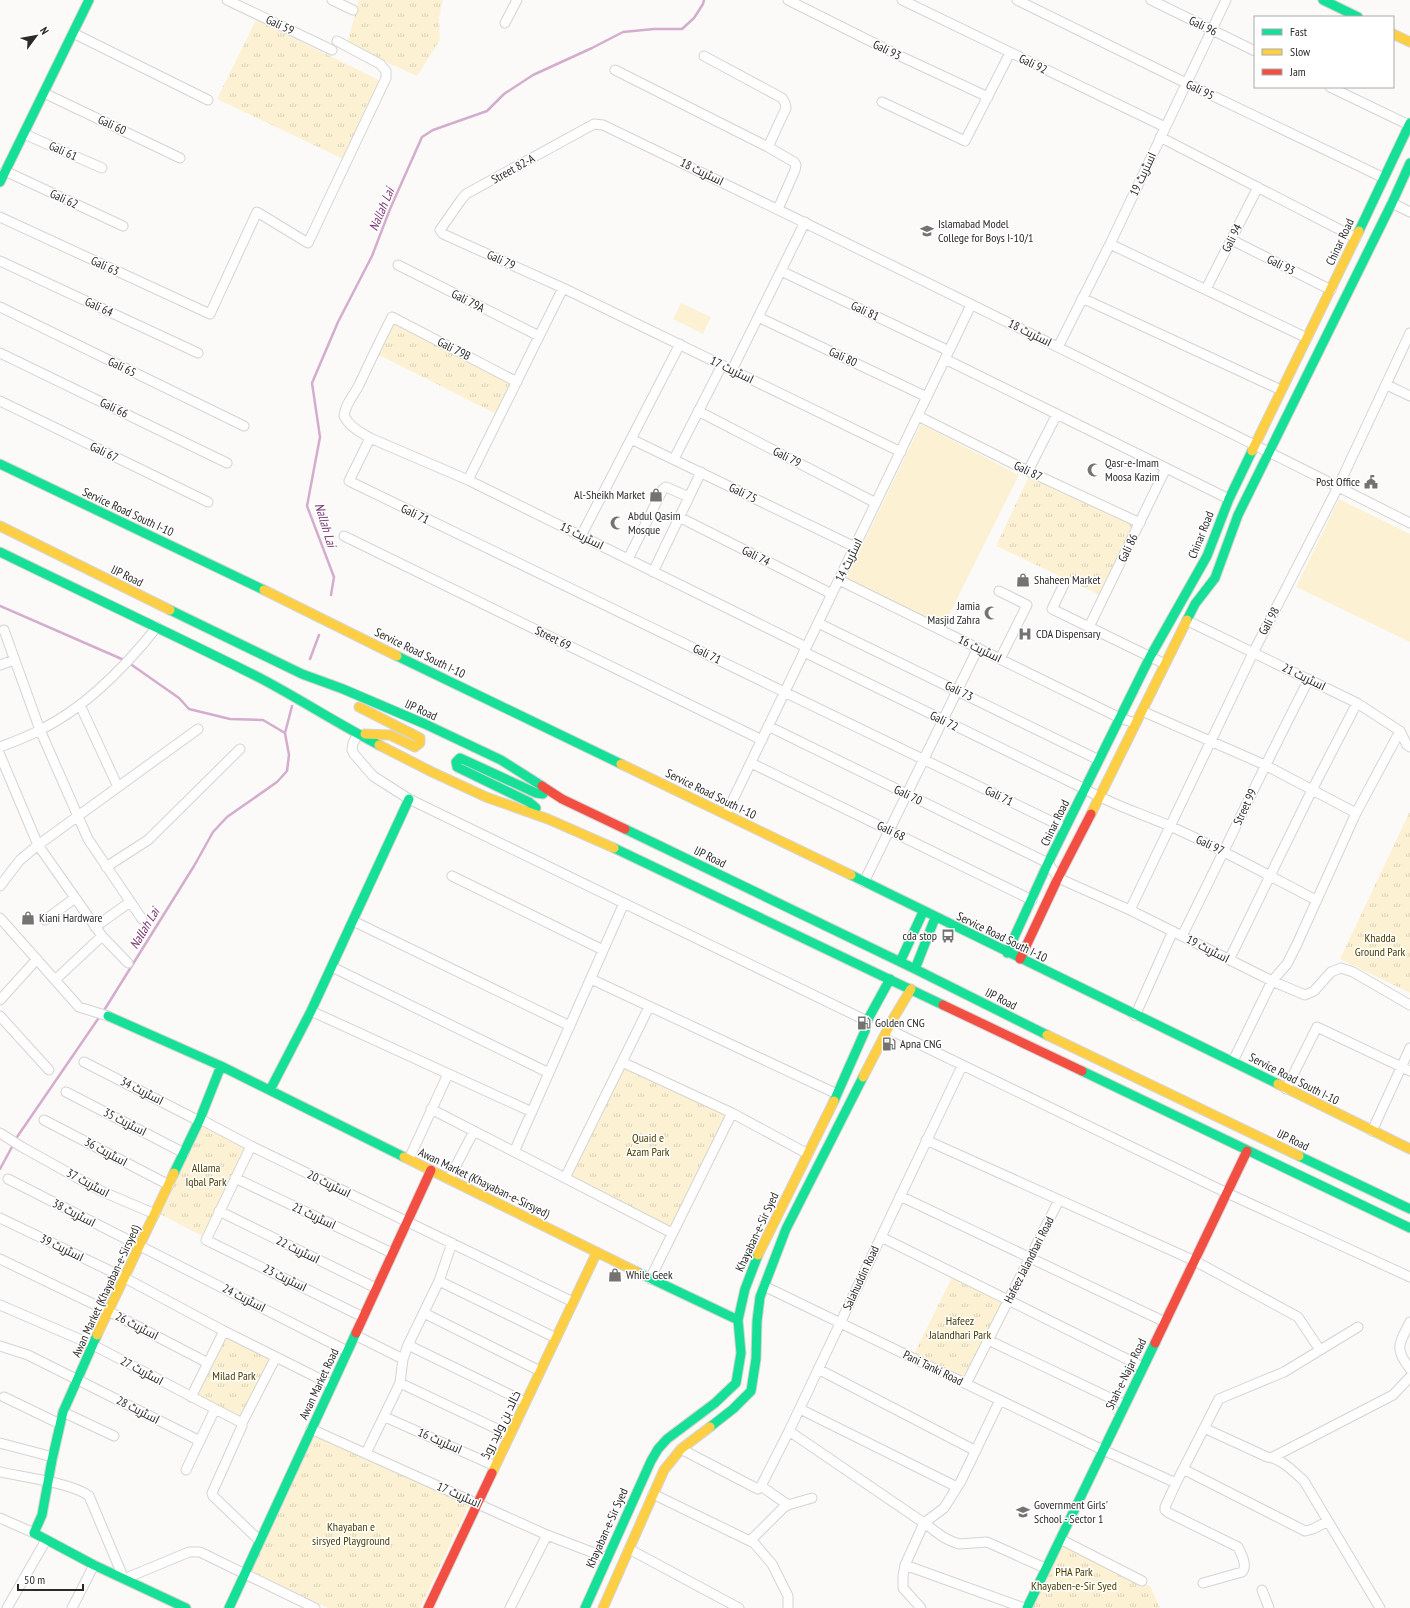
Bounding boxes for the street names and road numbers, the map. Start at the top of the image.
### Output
street label: Gali 59 [264,12,297,38]
street label: Gali 96 [1187,12,1220,39]
street label: Gali 93 [871,36,904,63]
street label: Gali 92 [1017,50,1050,77]
street label: Gali 95 [1184,76,1217,103]
street label: Gali 60 [96,112,129,138]
street label: Gali 61 [47,138,80,163]
street label: اسٹریٹ 19 [1126,149,1159,198]
street label: Street 82-A [488,150,537,187]
street label: اسٹریٹ 18 [678,155,726,189]
street label: Gali 62 [48,186,81,212]
street label: Chinar Road [1322,216,1357,268]
street label: Gali 94 [1218,221,1245,254]
street label: Gali 79 [485,247,518,272]
street label: Gali 93 [1265,251,1298,278]
street label: Gali 63 [89,253,122,279]
street label: Gali 79A [449,286,488,315]
street label: Gali 64 [83,294,116,320]
street label: Gali 81 [849,298,882,324]
street label: اسٹریٹ 18 [1006,316,1054,350]
street label: Gali 79B [435,334,474,363]
street label: Gali 80 [827,344,860,370]
street label: Gali 65 [106,353,139,380]
street label: اسٹریٹ 17 [708,353,756,387]
street label: Gali 66 [98,394,131,421]
street label: Gali 67 [88,438,121,465]
street label: Gali 79 [771,443,804,470]
street label: Gali 87 [1012,457,1045,484]
street label: Gali 75 [727,479,760,506]
street label: Service Road South I-10 [80,484,176,539]
street label: Gali 71 [399,500,432,527]
street label: Chinar Road [1184,509,1217,561]
street label: اسٹریٹ 15 [558,519,606,553]
street label: Gali 86 [1114,531,1141,564]
street label: اسٹریٹ 14 [832,536,866,584]
street label: Gali 74 [740,542,773,569]
street label: IJP Road [109,561,146,590]
street label: Gali 98 [1255,604,1282,637]
street label: Street 69 [533,622,574,653]
street label: Service Road South I-10 [372,624,468,681]
street label: اسٹریٹ 16 [956,632,1004,666]
street label: Gali 71 [691,640,724,667]
street label: اسٹریٹ 21 [1280,660,1328,694]
street label: Gali 73 [943,677,976,704]
street label: IJP Road [403,696,440,723]
street label: Gali 72 [928,707,961,734]
street label: Service Road South I-10 [663,765,759,822]
street label: Gali 70 [892,781,925,808]
street label: Gali 71 [983,782,1016,809]
street label: Street 99 [1230,786,1259,827]
street label: Chinar Road [1037,797,1072,848]
street label: Gali 68 [875,817,908,844]
street label: Gali 97 [1194,831,1227,858]
street label: IJP Road [692,842,729,871]
street label: Service Road South I-10 [954,908,1050,965]
street label: اسٹریٹ 19 [1184,931,1232,966]
street label: IJP Road [983,984,1020,1013]
street label: Service Road South I-10 [1247,1049,1342,1108]
street label: اسٹریٹ 34 [118,1073,166,1108]
street label: اسٹریٹ 35 [101,1104,149,1139]
street label: IJP Road [1275,1125,1312,1154]
street label: اسٹریٹ 36 [82,1134,130,1169]
street label: Awan Market (Khayaban-e-Sirsyed) [416,1144,552,1221]
street label: اسٹریٹ 37 [64,1165,112,1200]
street label: اسٹریٹ 20 [305,1167,353,1201]
street label: Khayaban-e-Sir Syed [732,1190,781,1274]
street label: اسٹریٹ 38 [50,1195,98,1230]
street label: اسٹریٹ 21 [290,1199,339,1232]
street label: Hafeez Jalandhari Road [1000,1214,1057,1306]
street label: Awan Market (Khayaban-e-Sirsyed) [68,1222,143,1359]
street label: اسٹریٹ 39 [38,1231,86,1265]
street label: اسٹریٹ 22 [274,1233,322,1267]
street label: Salahuddin Road [839,1243,882,1312]
street label: اسٹریٹ 23 [261,1261,309,1295]
street label: اسٹریٹ 24 [220,1280,268,1315]
street label: اسٹریٹ 26 [113,1308,161,1343]
street label: Shah-e-Najar Road [1102,1336,1149,1412]
street label: Awan Market Road [296,1346,342,1422]
street label: Pani Tanki Road [901,1347,966,1388]
street label: اسٹریٹ 27 [118,1353,166,1388]
street label: خالد بن ولید روڈ [477,1388,524,1462]
street label: اسٹریٹ 28 [114,1392,162,1427]
street label: اسٹریٹ 16 [416,1424,465,1457]
street label: اسٹریٹ 17 [435,1478,484,1511]
street label: Khayaban-e-Sir Syed [582,1486,631,1570]

